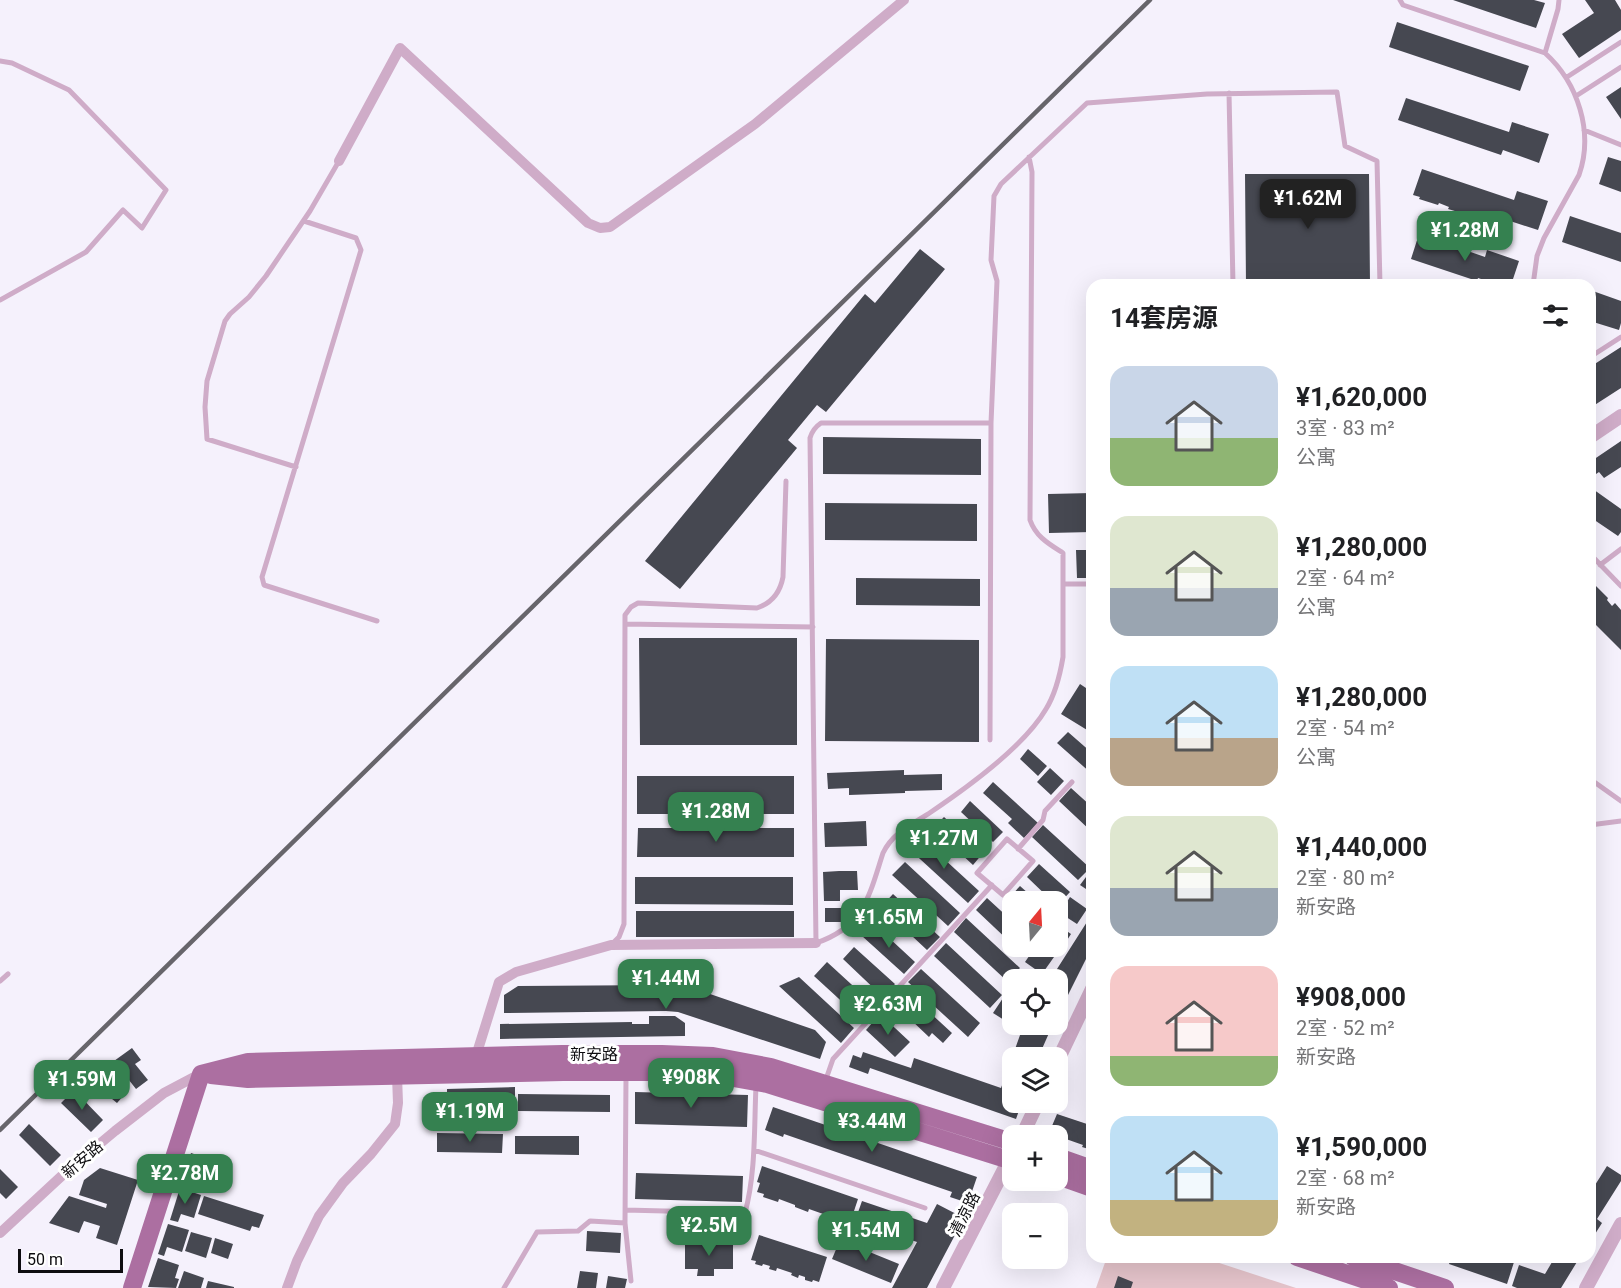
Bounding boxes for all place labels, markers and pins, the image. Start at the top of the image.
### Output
pin: ¥1.62M [1259,179,1357,230]
pin: ¥1.28M [1416,211,1514,262]
pin: ¥1.28M [667,792,765,843]
pin: ¥1.27M [895,819,993,870]
pin: ¥1.65M [840,898,938,949]
pin: ¥1.44M [617,959,715,1010]
pin: ¥2.63M [839,985,937,1036]
pin: ¥908K [649,1058,733,1109]
pin: ¥1.59M [33,1060,131,1111]
pin: ¥1.19M [421,1092,519,1143]
pin: ¥3.44M [823,1102,921,1153]
pin: ¥2.78M [136,1154,234,1205]
pin: ¥2.5M [667,1206,751,1257]
pin: ¥1.54M [817,1211,915,1262]

